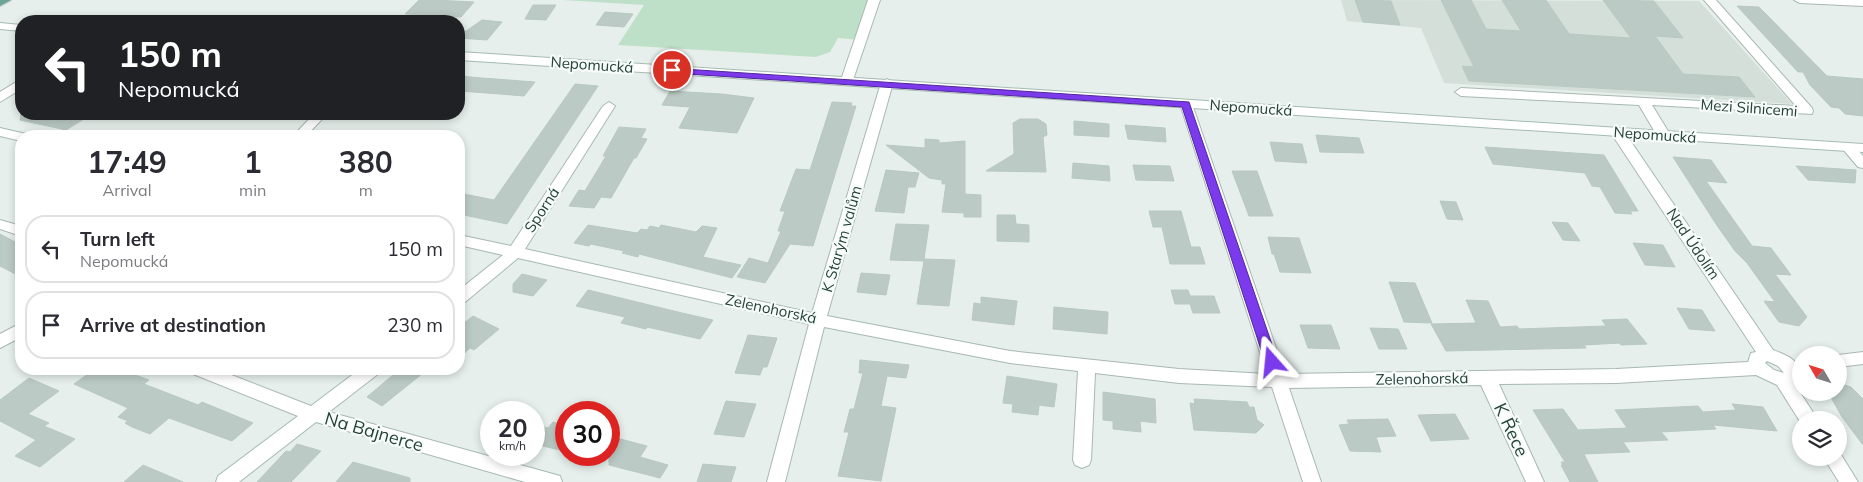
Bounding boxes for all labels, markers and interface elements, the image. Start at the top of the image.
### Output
text: 150 m [118,32,222,76]
icon: left [35,35,100,100]
pin [651,49,693,91]
street label: Nepomucká [550,52,634,77]
icon: arrive [658,56,686,84]
text: Nepomucká [118,75,240,103]
street label: Nepomucká [1209,95,1293,120]
street label: Mezi Silnicemi [1700,95,1798,120]
street label: Nepomucká [1613,122,1697,147]
text: 17:49 [87,143,167,181]
text: 1 [244,143,262,181]
text: 380 [339,143,393,181]
text: Arrival [103,180,152,200]
text: min [239,180,266,200]
text: m [359,180,373,200]
street label: K Starým valům [817,183,866,294]
street label: Sporná [520,184,563,236]
street label: Nad Údolím [1663,204,1724,283]
text: Turn left [80,227,155,251]
icon: left [37,235,65,263]
text: 150 m [387,237,443,261]
text: Nepomucká [80,251,168,271]
street label: Zelenohorská [724,290,818,327]
icon: arrive [37,311,65,339]
text: Arrive at destination [80,313,266,337]
text: 230 m [387,313,443,337]
position arrow [1245,335,1297,387]
north arrow [1792,346,1848,401]
map controls [1792,346,1847,466]
street label: Zelenohorská [1375,368,1469,389]
street label: K Řece [1489,399,1534,460]
speed limit sign: 30 [555,401,620,466]
street label: Na Bajnerce [322,406,426,457]
button: layers [1792,411,1847,466]
text: 20 [497,412,528,443]
text: km/h [499,438,526,453]

